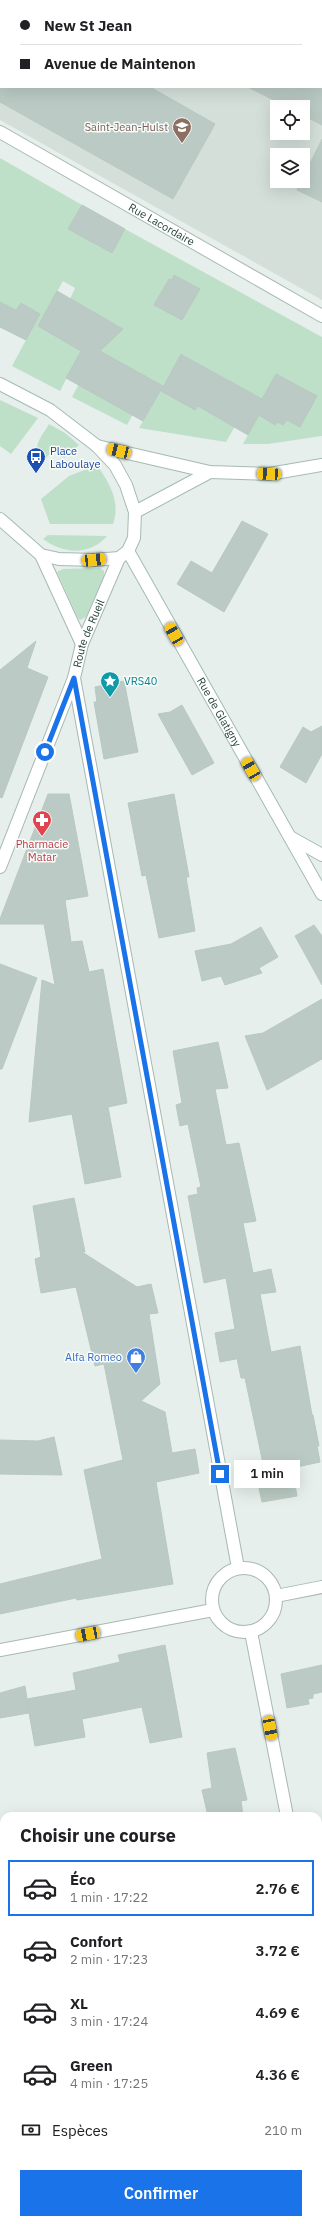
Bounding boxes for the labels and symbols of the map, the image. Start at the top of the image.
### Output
school or university icon: Saint-Jean-Hulst [171,116,193,144]
place label: Saint-Jean-Hulst [85,120,168,134]
street label: Rue Lacordaire [126,200,197,249]
car [106,442,132,460]
place label: Place Laboulaye [50,444,100,471]
bus stop icon: Place Laboulaye [25,446,47,474]
car [257,467,281,481]
car [81,553,107,567]
street label: Route de Rueil [70,597,107,669]
car [163,621,185,647]
place icon: VRS40 [99,670,121,698]
place label: VRS40 [124,674,157,688]
street label: Rue de Glatigny [194,675,245,750]
route start [36,743,54,761]
car [240,756,262,782]
pharmacy icon: Pharmacie Matar [31,809,53,837]
place label: Pharmacie Matar [16,837,68,864]
shop icon: Alfa Romeo [125,1346,147,1374]
place label: Alfa Romeo [65,1350,122,1364]
callout: 1 min [234,1460,300,1488]
route end [211,1465,229,1483]
car [75,1626,101,1642]
car [262,1715,278,1741]

